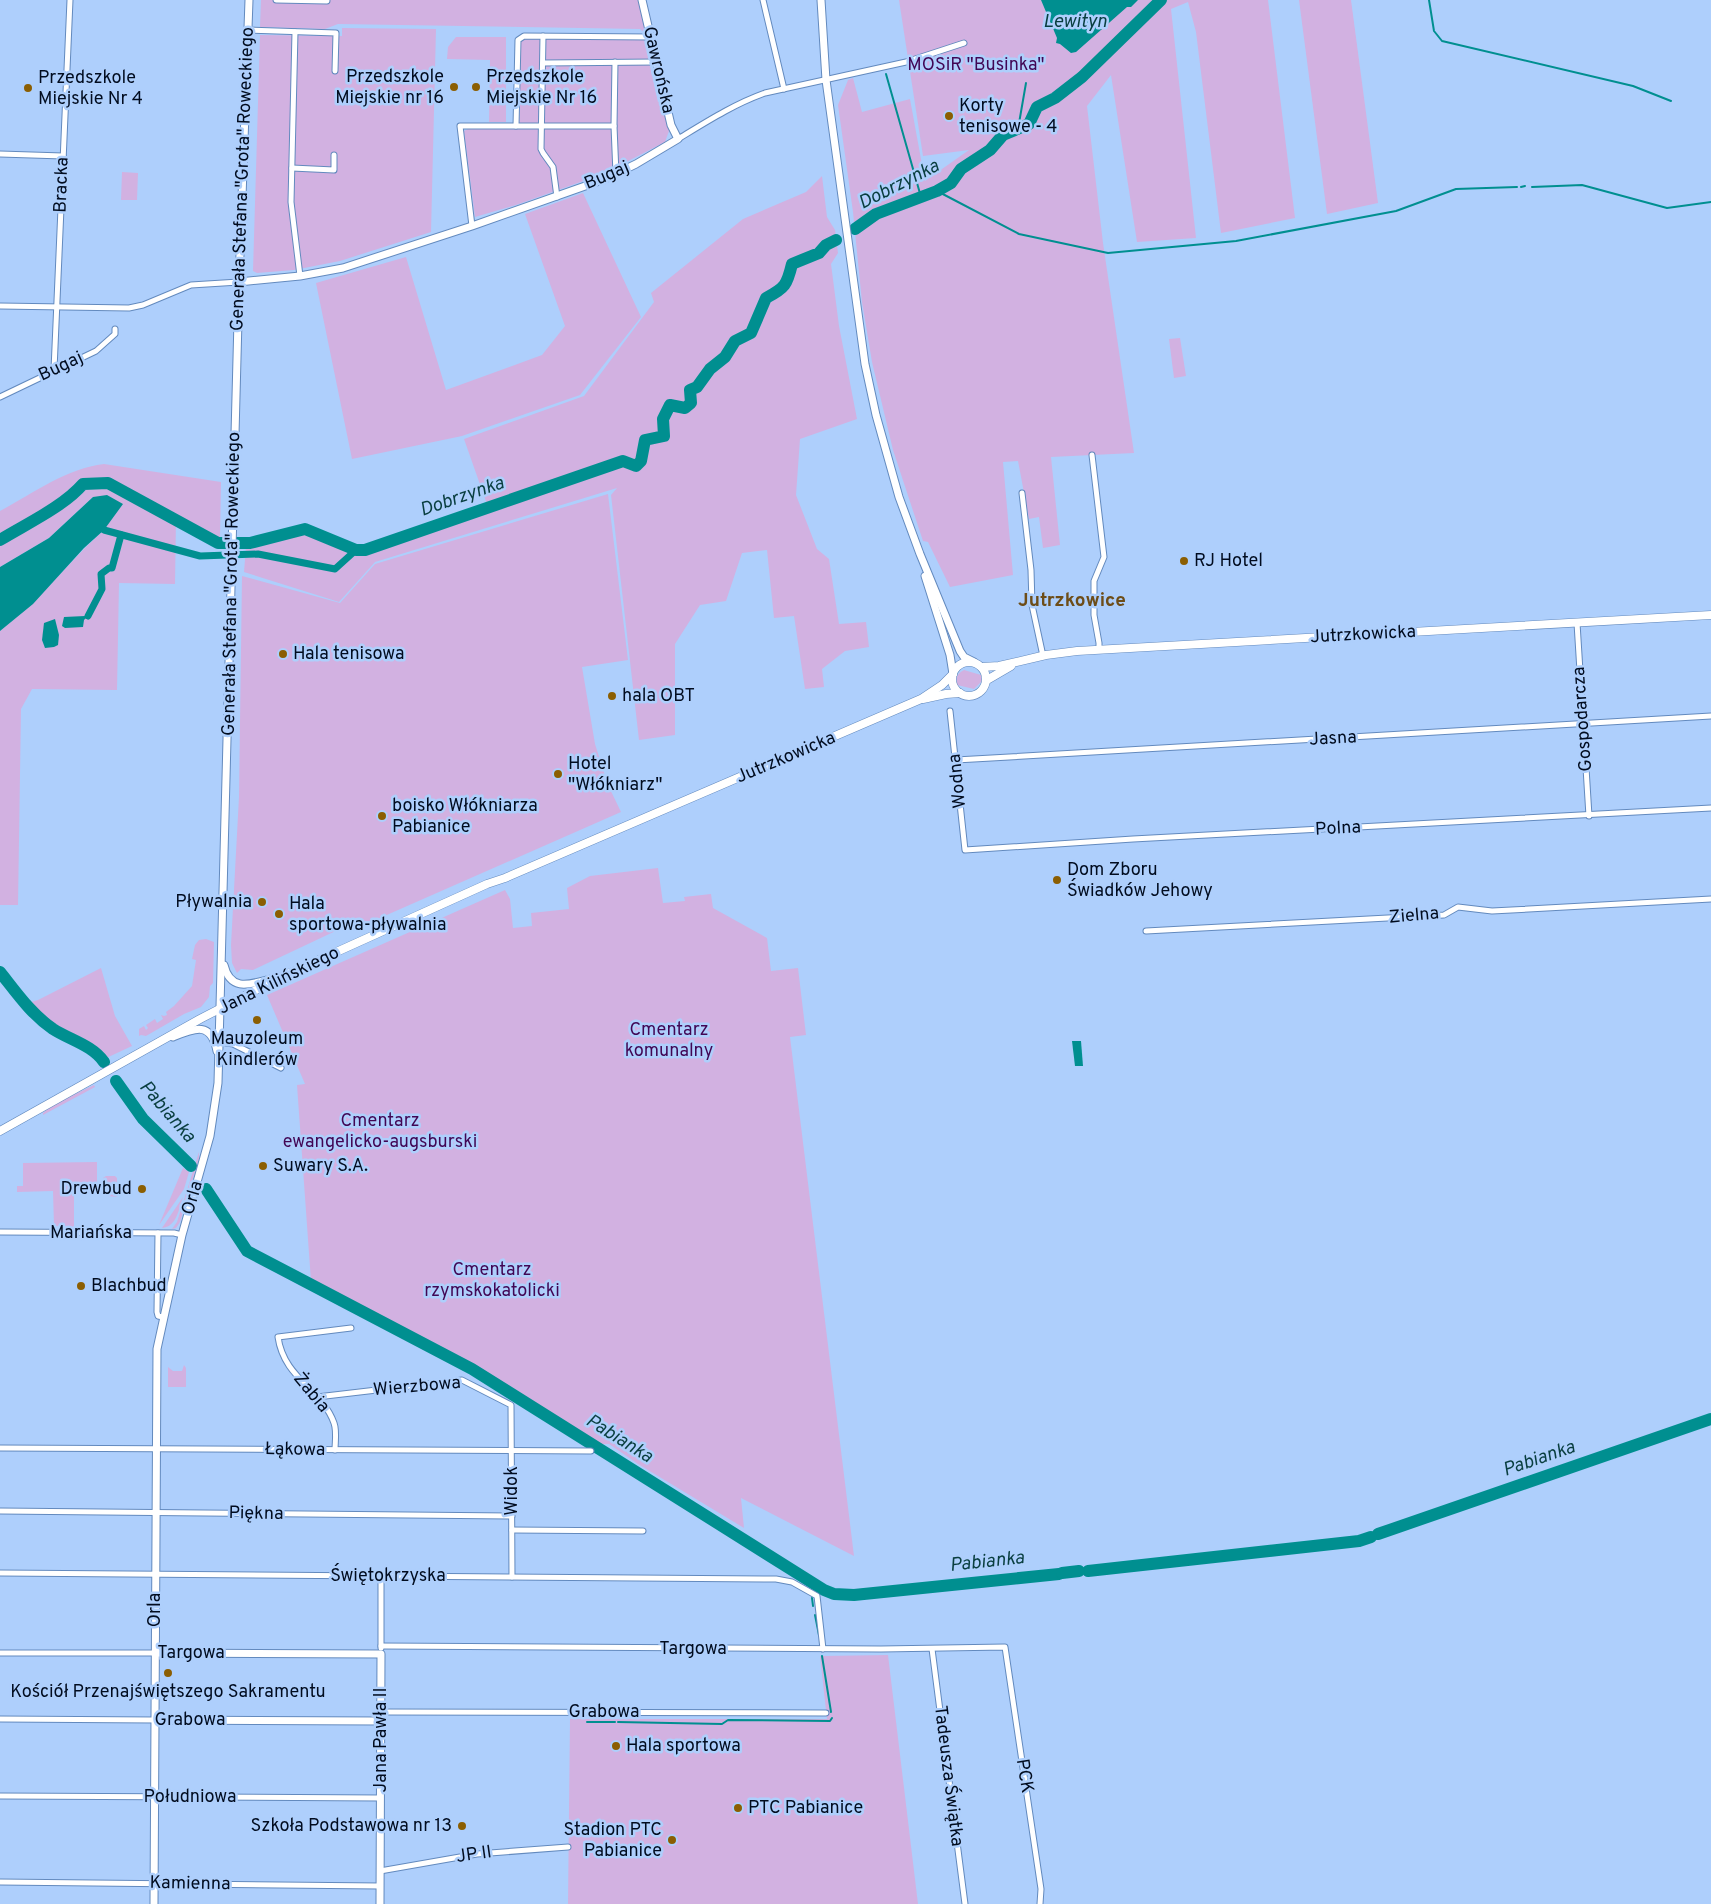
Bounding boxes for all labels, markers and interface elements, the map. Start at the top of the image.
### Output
water label: Lewityn [1043,10,1108,34]
street label: Gawrońska [637,24,679,116]
street label: Generała Stefana "Grota" Roweckiego [226,27,260,331]
park label: MOSiR "Businka" [907,54,1045,77]
place label: Przedszkole Miejskie nr 16 [335,66,444,110]
place label: Przedszkole Miejskie Nr 16 [486,66,597,110]
place label: Przedszkole Miejskie Nr 4 [38,67,143,111]
marker: Przedszkole Miejskie nr 16 [448,81,460,93]
marker: Przedszkole Miejskie Nr 16 [470,81,482,93]
marker: Przedszkole Miejskie Nr 4 [22,82,34,94]
place label: Korty tenisowe - 4 [959,95,1058,139]
marker: Korty tenisowe - 4 [943,110,955,122]
water label: Dobrzynka [855,154,944,216]
street label: Bugaj [581,156,633,196]
street label: Bracka [50,157,74,213]
street label: Bugaj [35,347,87,387]
street label: Generała Stefana "Grota" Roweckiego [218,432,246,736]
water label: Dobrzynka [417,471,508,523]
place label: RJ Hotel [1194,550,1263,573]
marker: RJ Hotel [1178,555,1190,567]
district label: Jutrzkowice [1018,589,1126,613]
street label: Jutrzkowicka [1310,621,1416,649]
place label: Hala tenisowa [293,643,404,666]
marker: Hala tenisowa [277,648,289,660]
street label: Gospodarcza [1568,666,1598,772]
place label: hala OBT [622,685,695,708]
marker: hala OBT [606,690,618,702]
street label: Jasna [1309,726,1357,752]
street label: Jutrzkowicka [733,727,839,789]
street label: Wodna [944,752,972,810]
place label: Hotel "Włókniarz" [568,753,662,797]
marker: Hotel "Włókniarz" [552,768,564,780]
place label: boisko Włókniarza Pabianice [392,795,538,839]
marker: boisko Włókniarza Pabianice [376,810,388,822]
street label: Polna [1314,816,1362,842]
place label: Dom Zboru Świadków Jehowy [1067,859,1213,903]
marker: Dom Zboru Świadków Jehowy [1051,874,1063,886]
place label: Pływalnia [175,891,252,914]
place label: Hala sportowa-pływalnia [289,893,446,937]
marker: Pływalnia [256,896,268,908]
street label: Zielna [1388,902,1440,930]
marker: Hala sportowa-pływalnia [273,908,285,920]
street label: Jana Kilińskiego [215,942,343,1020]
marker: Mauzoleum Kindlerów [251,1014,263,1026]
park label: Cmentarz komunalny [625,1019,713,1063]
place label: Mauzoleum Kindlerów [211,1028,303,1072]
water label: Pabianka [133,1076,201,1148]
park label: Cmentarz ewangelicko-augsburski [283,1110,477,1154]
place label: Suwary S.A. [273,1155,368,1178]
marker: Suwary S.A. [257,1160,269,1172]
place label: Drewbud [60,1178,132,1201]
street label: Orla [177,1178,209,1218]
marker: Drewbud [136,1183,148,1195]
street label: Mariańska [50,1222,132,1245]
park label: Cmentarz rzymskokatolicki [424,1259,560,1303]
place label: Blachbud [91,1275,167,1298]
marker: Blachbud [75,1280,87,1292]
street label: Żabia [288,1367,336,1418]
street label: Wierzbowa [372,1372,462,1402]
water label: Pabianka [581,1409,657,1469]
water label: Pabianka [1500,1435,1578,1483]
street label: Łąkowa [265,1438,325,1462]
street label: Widok [501,1466,524,1516]
street label: Piękna [228,1502,284,1526]
water label: Pabianka [949,1546,1026,1578]
street label: Świętokrzyska [330,1563,446,1588]
street label: Orla [144,1593,167,1627]
street label: Targowa [659,1638,727,1661]
street label: Targowa [157,1642,225,1665]
marker: Kościół Przenajświętszego Sakramentu [162,1667,174,1679]
place label: Kościół Przenajświętszego Sakramentu [10,1681,326,1704]
street label: Jana Pawła II [370,1687,393,1793]
street label: Grabowa [569,1701,639,1724]
street label: Tadeusza Świątka [928,1704,970,1848]
street label: Grabowa [155,1709,225,1732]
place label: Hala sportowa [626,1735,741,1758]
marker: Hala sportowa [610,1740,622,1752]
street label: PCK [1010,1757,1038,1795]
street label: Południowa [143,1786,237,1809]
place label: PTC Pabianice [748,1797,863,1820]
marker: PTC Pabianice [732,1802,744,1814]
place label: Szkoła Podstawowa nr 13 [251,1815,452,1838]
place label: Stadion PTC Pabianice [564,1819,662,1863]
marker: Szkoła Podstawowa nr 13 [456,1820,468,1832]
marker: Stadion PTC Pabianice [666,1834,678,1846]
street label: JP II [455,1841,493,1869]
street label: Kamienna [149,1872,231,1896]

